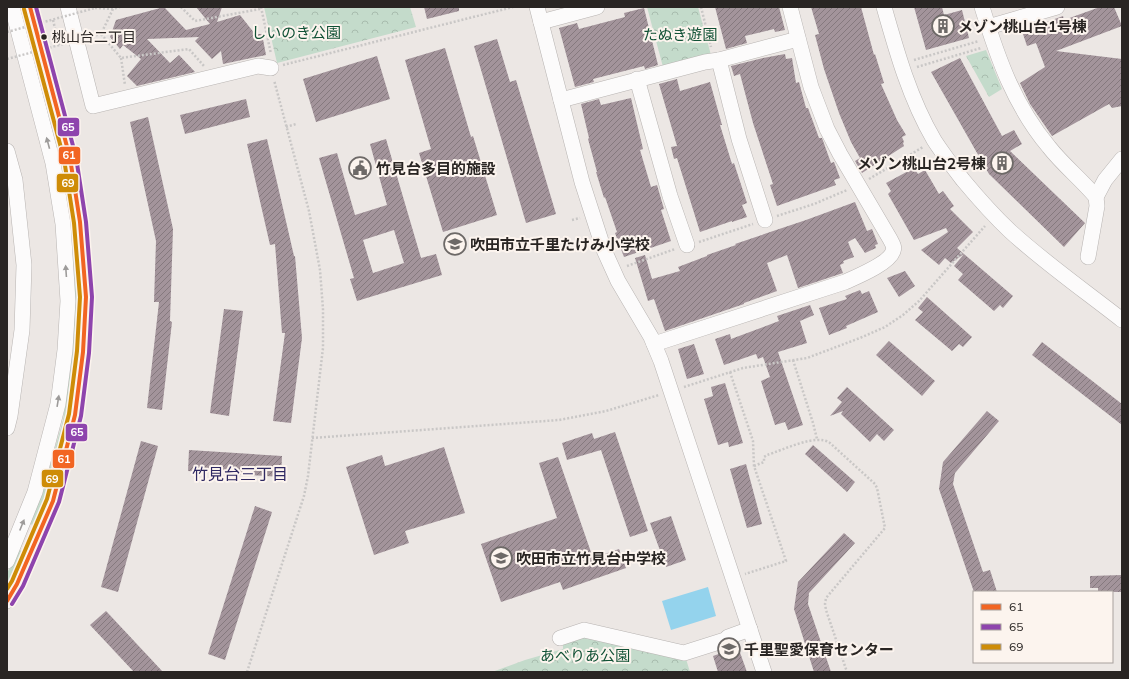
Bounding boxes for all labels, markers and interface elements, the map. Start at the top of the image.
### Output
building icon: メゾン桃山台1号棟 [930,13,956,39]
place label: メゾン桃山台1号棟 [958,17,1087,36]
park label: しいのき公園 [251,23,341,42]
park label: たぬき遊園 [643,25,717,44]
place label: 桃山台二丁目 [52,28,136,46]
marker: 桃山台二丁目 [39,32,49,42]
line badge: 65 [57,117,80,137]
text: 65 [61,120,75,134]
one-way arrow [44,137,50,149]
line badge: 61 [58,146,81,165]
text: 61 [62,148,76,162]
building icon: メゾン桃山台2号棟 [989,150,1015,176]
place label: メゾン桃山台2号棟 [857,154,986,173]
public building icon: 竹見台多目的施設 [347,155,373,181]
place label: 竹見台多目的施設 [376,159,496,178]
line badge: 69 [56,173,79,193]
text: 69 [61,176,75,190]
school or university icon: 吹田市立千里たけみ小学校 [442,231,468,257]
place label: 吹田市立千里たけみ小学校 [470,235,650,254]
one-way arrow [63,264,69,277]
one-way arrow [56,395,62,407]
line badge: 65 [65,423,88,442]
text: 65 [70,425,84,439]
line badge: 61 [52,449,75,469]
text: 61 [57,452,71,466]
district label: 竹見台三丁目 [192,464,288,484]
line badge: 69 [41,469,64,488]
text: 69 [45,472,59,486]
one-way arrow [19,519,25,531]
school or university icon: 吹田市立竹見台中学校 [488,545,514,571]
place label: 吹田市立竹見台中学校 [516,549,666,568]
legend [973,591,1113,663]
text: 61 [1009,599,1023,614]
text: 65 [1009,619,1023,634]
school or university icon: 千里聖愛保育センター [716,636,742,662]
text: 69 [1009,639,1023,654]
place label: 千里聖愛保育センター [744,640,894,659]
park label: あべりあ公園 [540,646,630,665]

